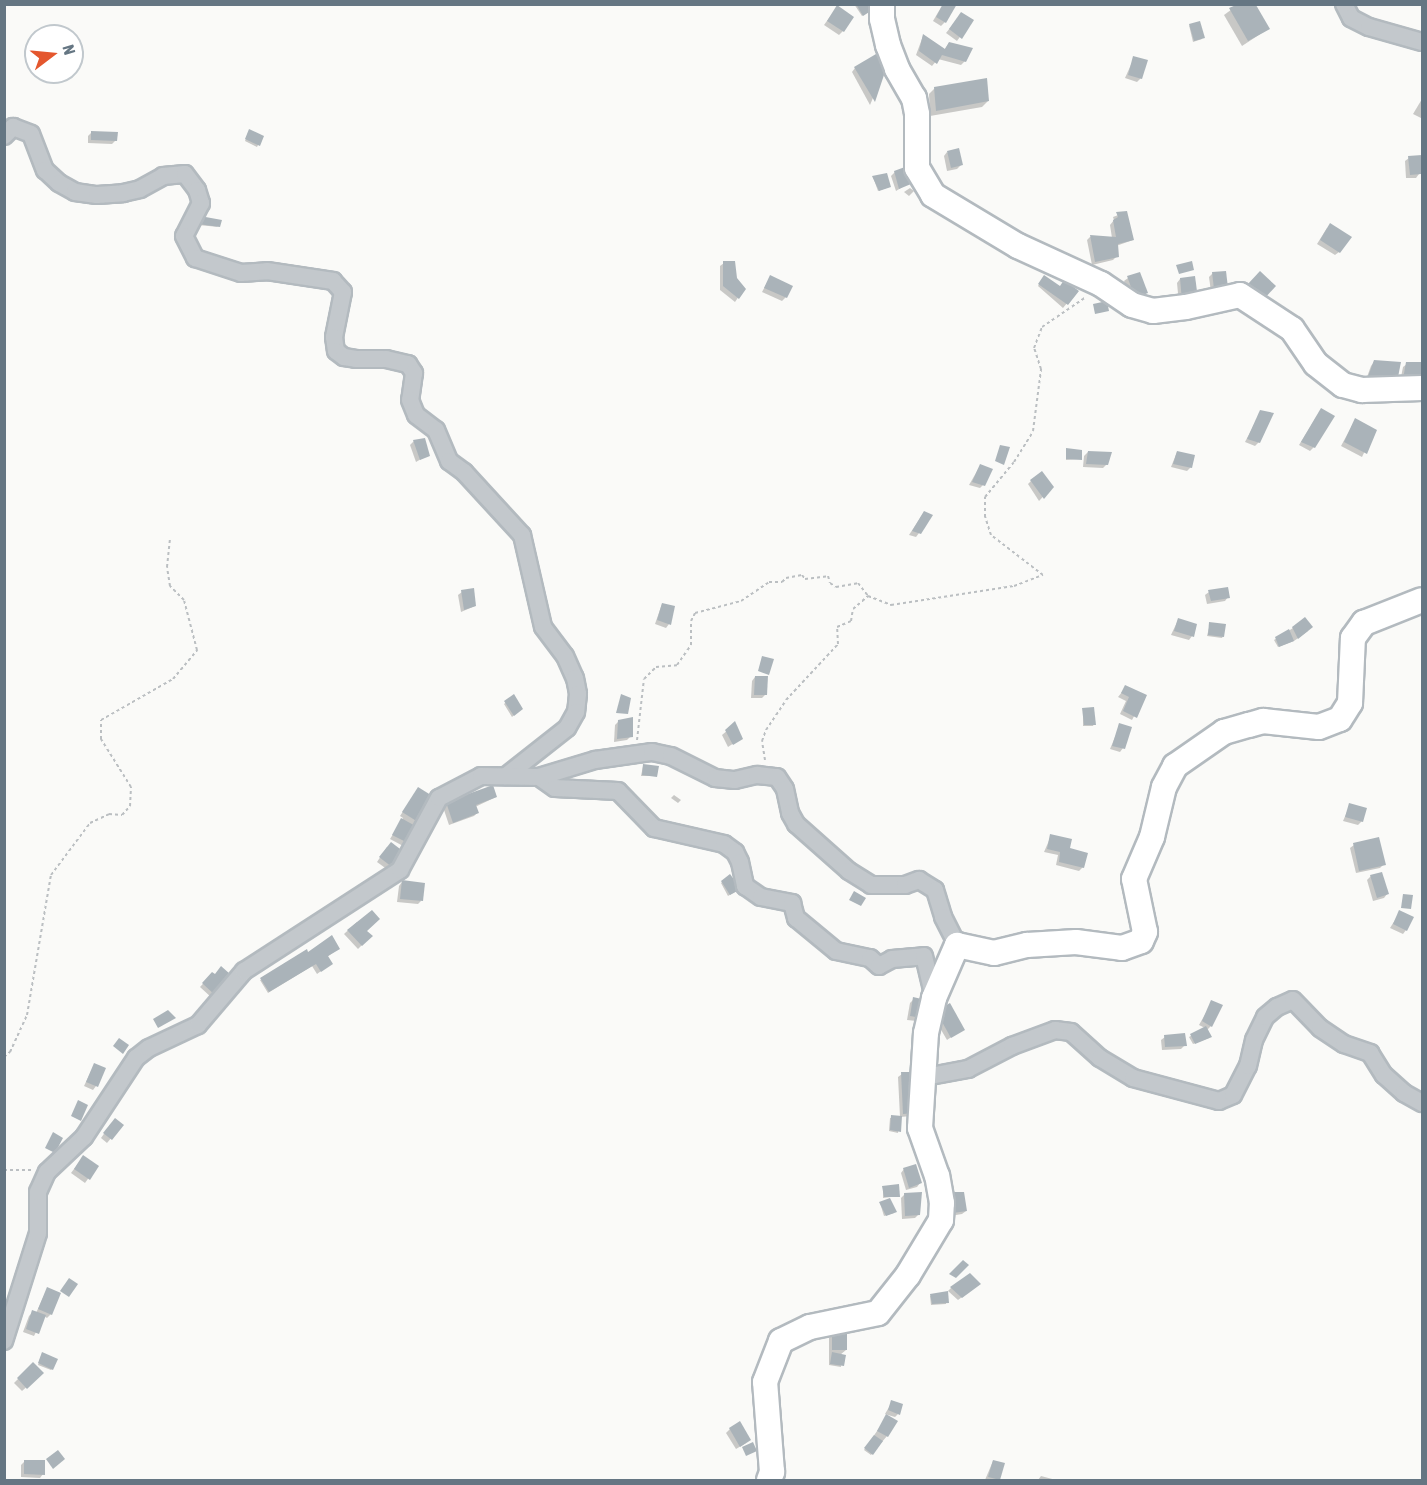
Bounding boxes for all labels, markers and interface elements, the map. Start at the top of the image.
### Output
north arrow [24,24,84,84]
text: N [59,43,79,57]

